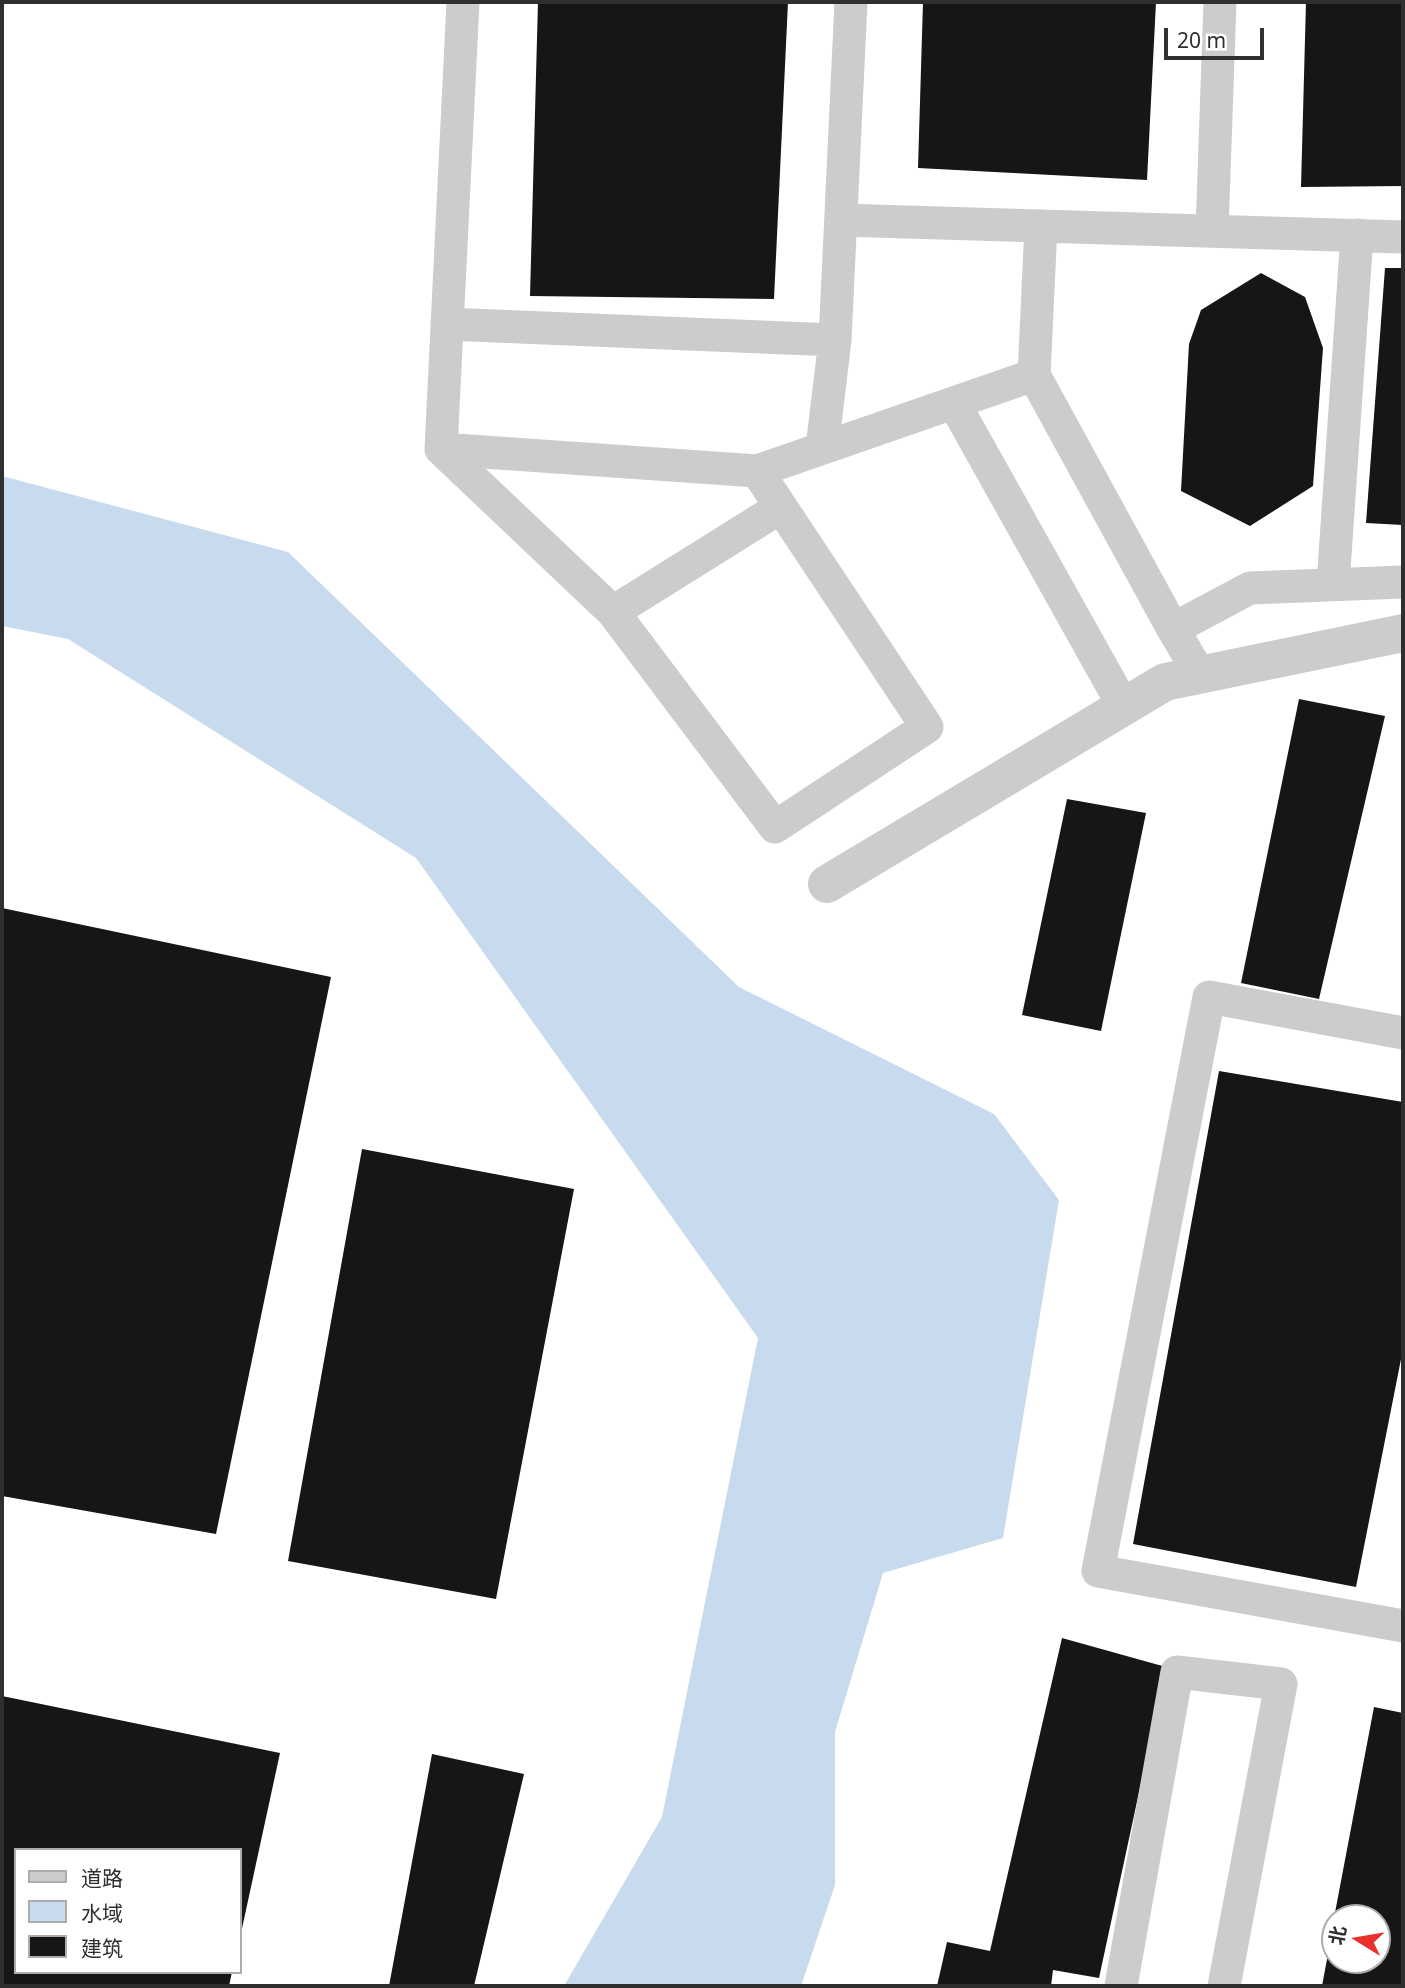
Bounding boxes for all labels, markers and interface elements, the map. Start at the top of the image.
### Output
scale bar [1167,14,1267,58]
text: 20 m [1177,26,1226,54]
legend [14,1848,242,1974]
text: 道路 [81,1864,123,1892]
text: 水域 [81,1899,123,1927]
north arrow [1321,1904,1391,1974]
text: 北 [1323,1924,1352,1947]
text: 建筑 [81,1934,123,1962]

